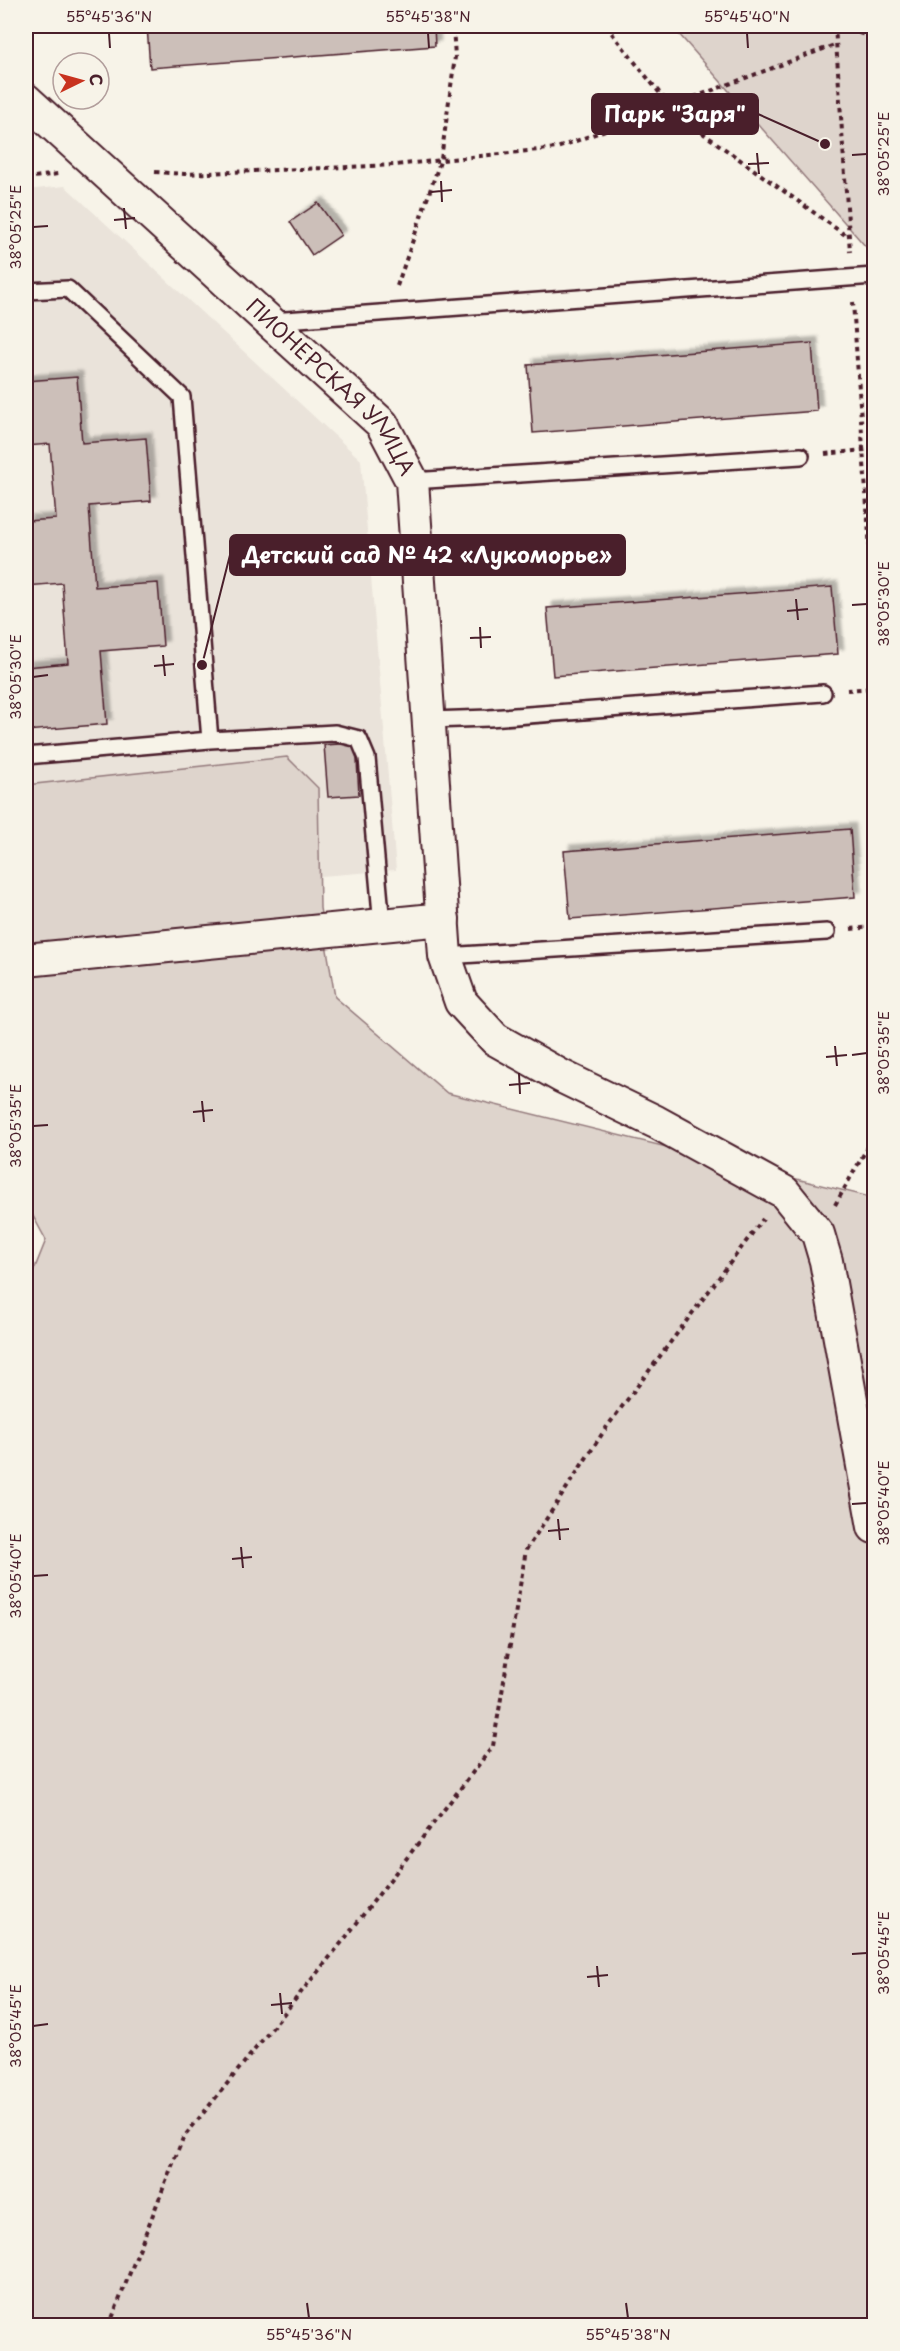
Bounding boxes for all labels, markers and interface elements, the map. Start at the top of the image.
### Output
text: 55°45'36"N [66,4,152,27]
text: 55°45'38"N [385,4,471,27]
text: 55°45'40"N [704,4,790,27]
north arrow [51,51,111,111]
text: С [84,73,109,87]
callout: Парк "Заря" [592,94,758,134]
text: Парк "Заря" [604,96,746,129]
text: 38°05'25"E [871,112,894,196]
text: 38°05'25"E [3,185,26,269]
street label: ПИОНЕРСКАЯ УЛИЦА [240,290,424,481]
callout: Детский сад № 42 «Лукоморье» [230,535,625,575]
text: Детский сад № 42 «Лукоморье» [241,537,612,570]
text: 38°05'30"E [871,561,894,647]
text: 38°05'30"E [3,634,26,720]
text: 38°05'35"E [871,1011,894,1095]
text: 38°05'35"E [3,1084,26,1168]
text: 38°05'40"E [871,1460,894,1546]
text: 38°05'40"E [3,1533,26,1619]
text: 38°05'45"E [871,1911,894,1995]
text: 38°05'45"E [3,1984,26,2068]
text: 55°45'36"N [266,2322,352,2345]
text: 55°45'38"N [585,2322,671,2345]

